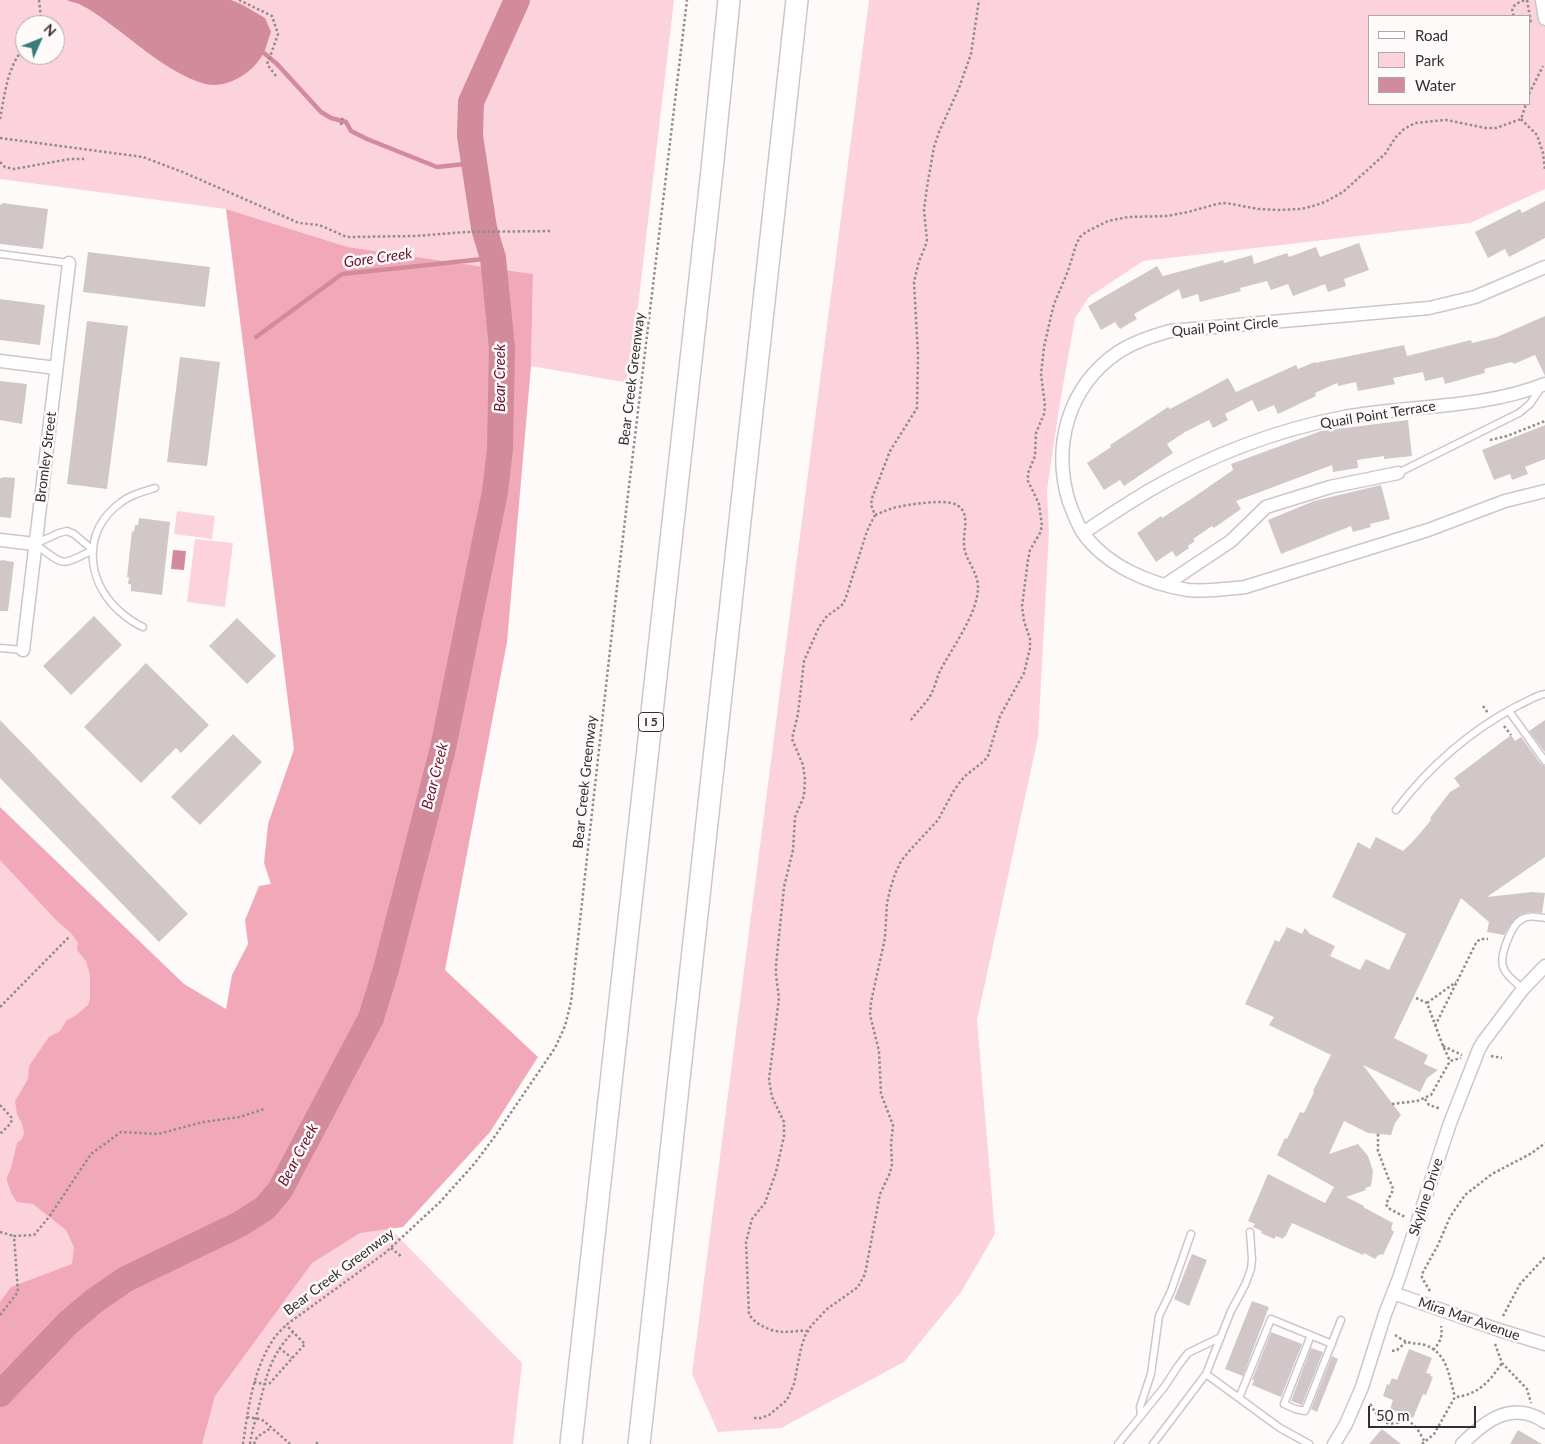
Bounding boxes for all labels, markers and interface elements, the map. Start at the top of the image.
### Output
north arrow [15,15,65,65]
legend [1368,15,1530,105]
text: N [41,20,60,40]
text: Road [1415,26,1448,44]
text: Park [1415,51,1444,69]
text: Water [1415,76,1456,94]
water label: Gore Creek [343,244,413,272]
street label: Bear Creek Greenway [615,311,649,447]
street label: Quail Point Circle [1171,314,1279,340]
water label: Bear Creek [491,344,509,412]
street label: Quail Point Terrace [1319,398,1437,432]
street label: Bromley Street [32,411,60,503]
road number: I 5 [638,712,664,732]
street label: Bear Creek Greenway [570,714,600,850]
water label: Bear Creek [418,741,452,811]
water label: Bear Creek [274,1121,322,1189]
street label: Skyline Drive [1406,1156,1446,1238]
street label: Bear Creek Greenway [280,1225,398,1319]
street label: Mira Mar Avenue [1416,1294,1522,1344]
scale bar [1370,1396,1478,1428]
text: 50 m [1376,1406,1410,1424]

